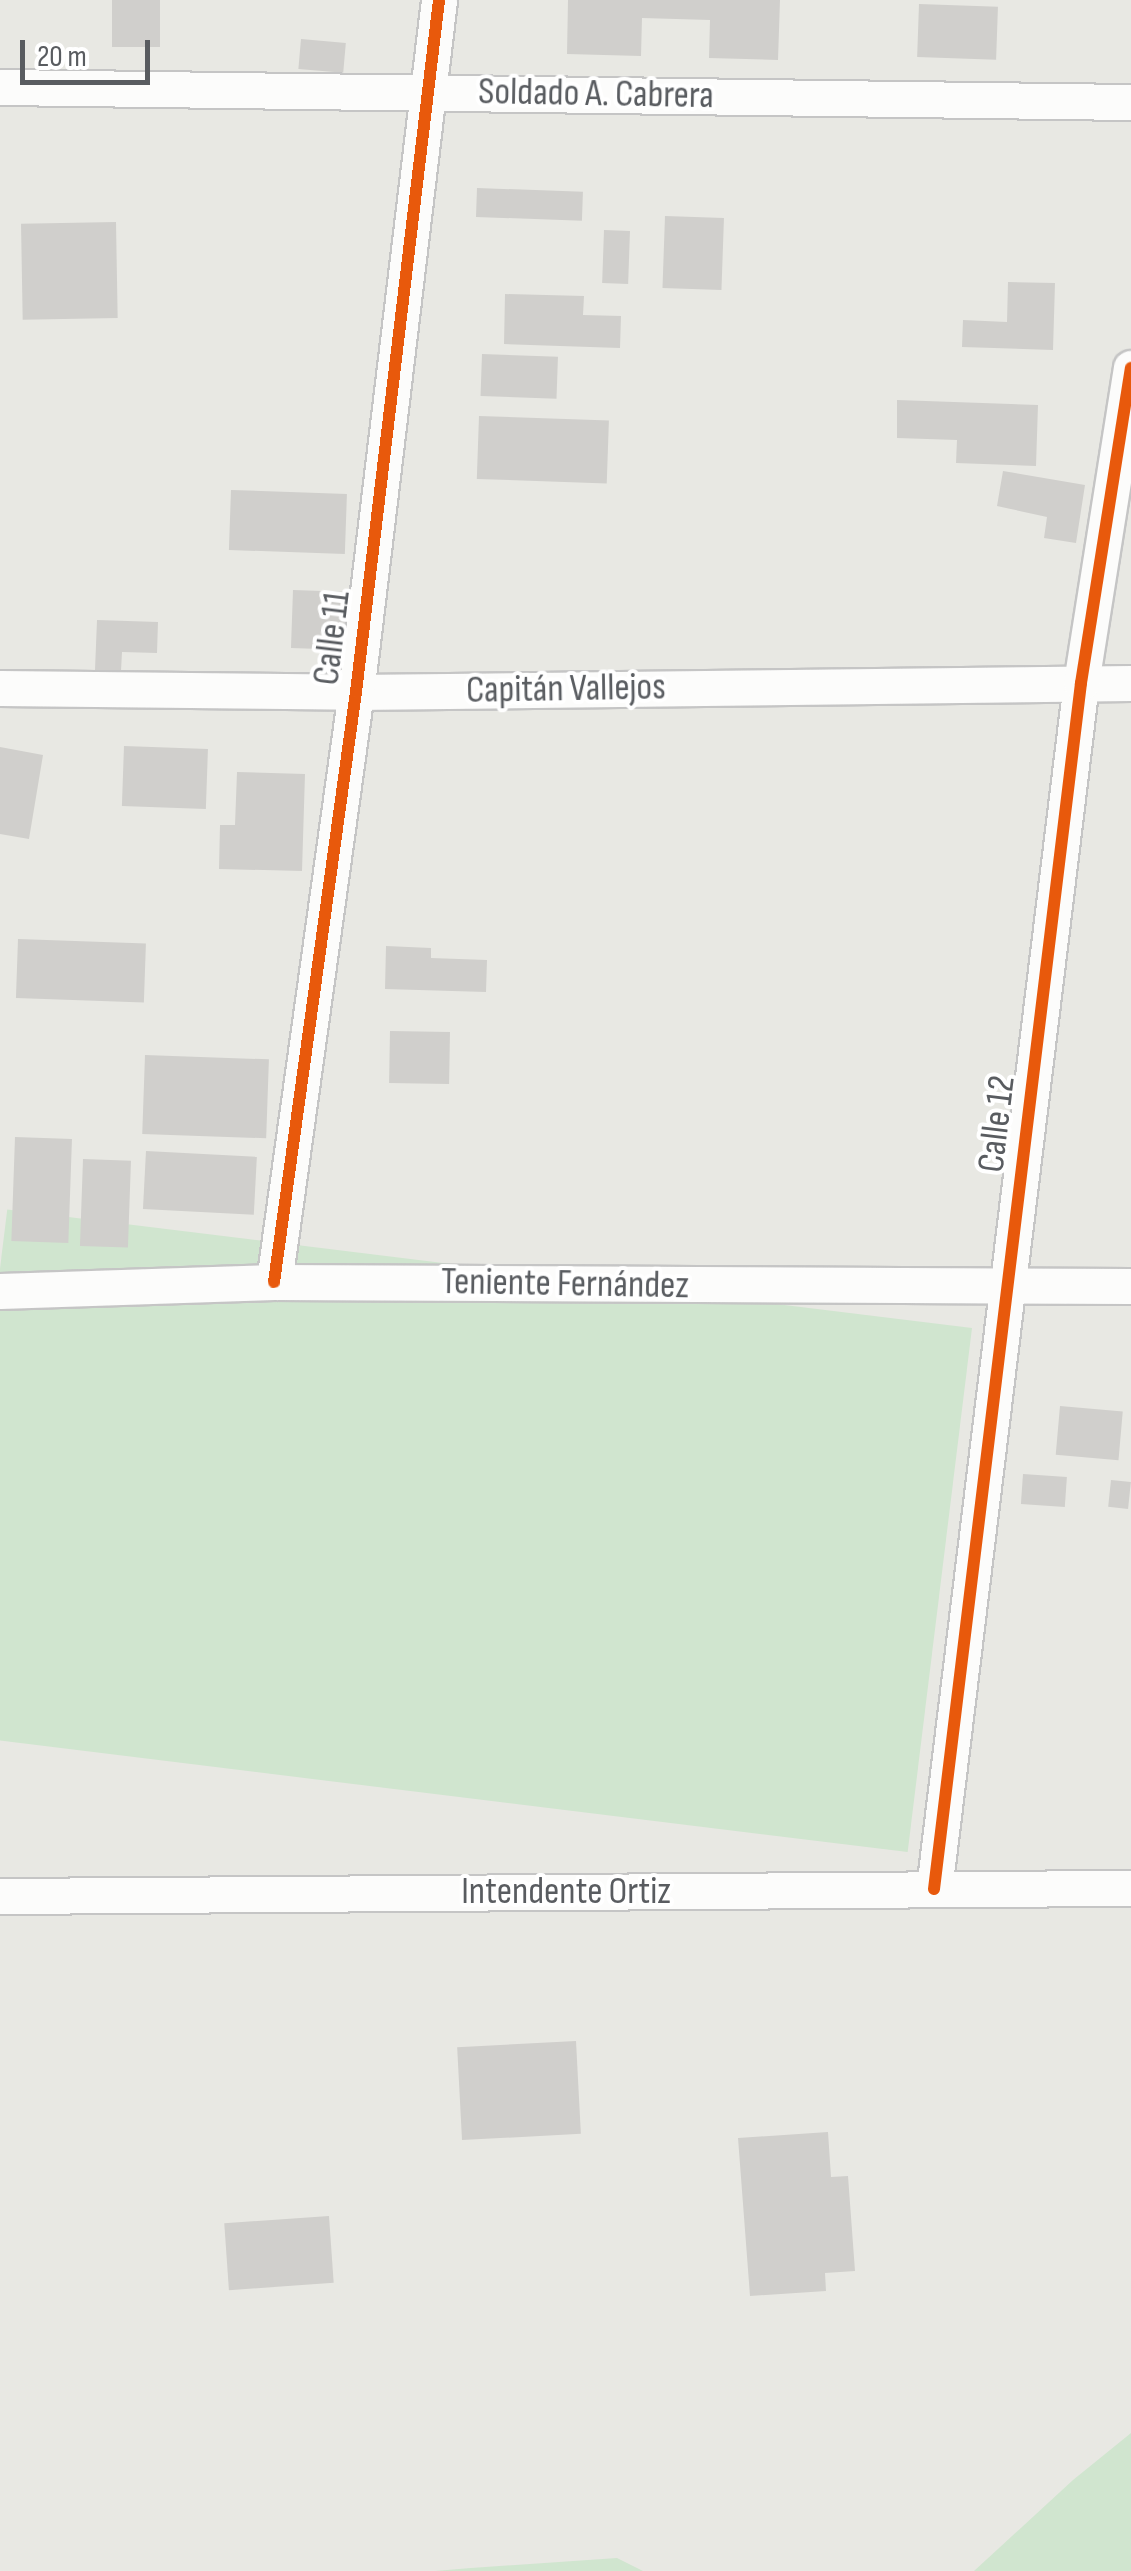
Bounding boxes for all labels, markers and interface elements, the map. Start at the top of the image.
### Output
scale bar [25,20,155,82]
text: 20 m [37,39,87,75]
street label: Soldado A. Cabrera [478,69,714,119]
street label: Calle 11 [304,588,360,688]
street label: Capitán Vallejos [466,664,666,714]
street label: Calle 12 [968,1073,1026,1175]
street label: Teniente Fernández [441,1259,689,1309]
street label: Intendente Ortiz [461,1869,671,1915]

